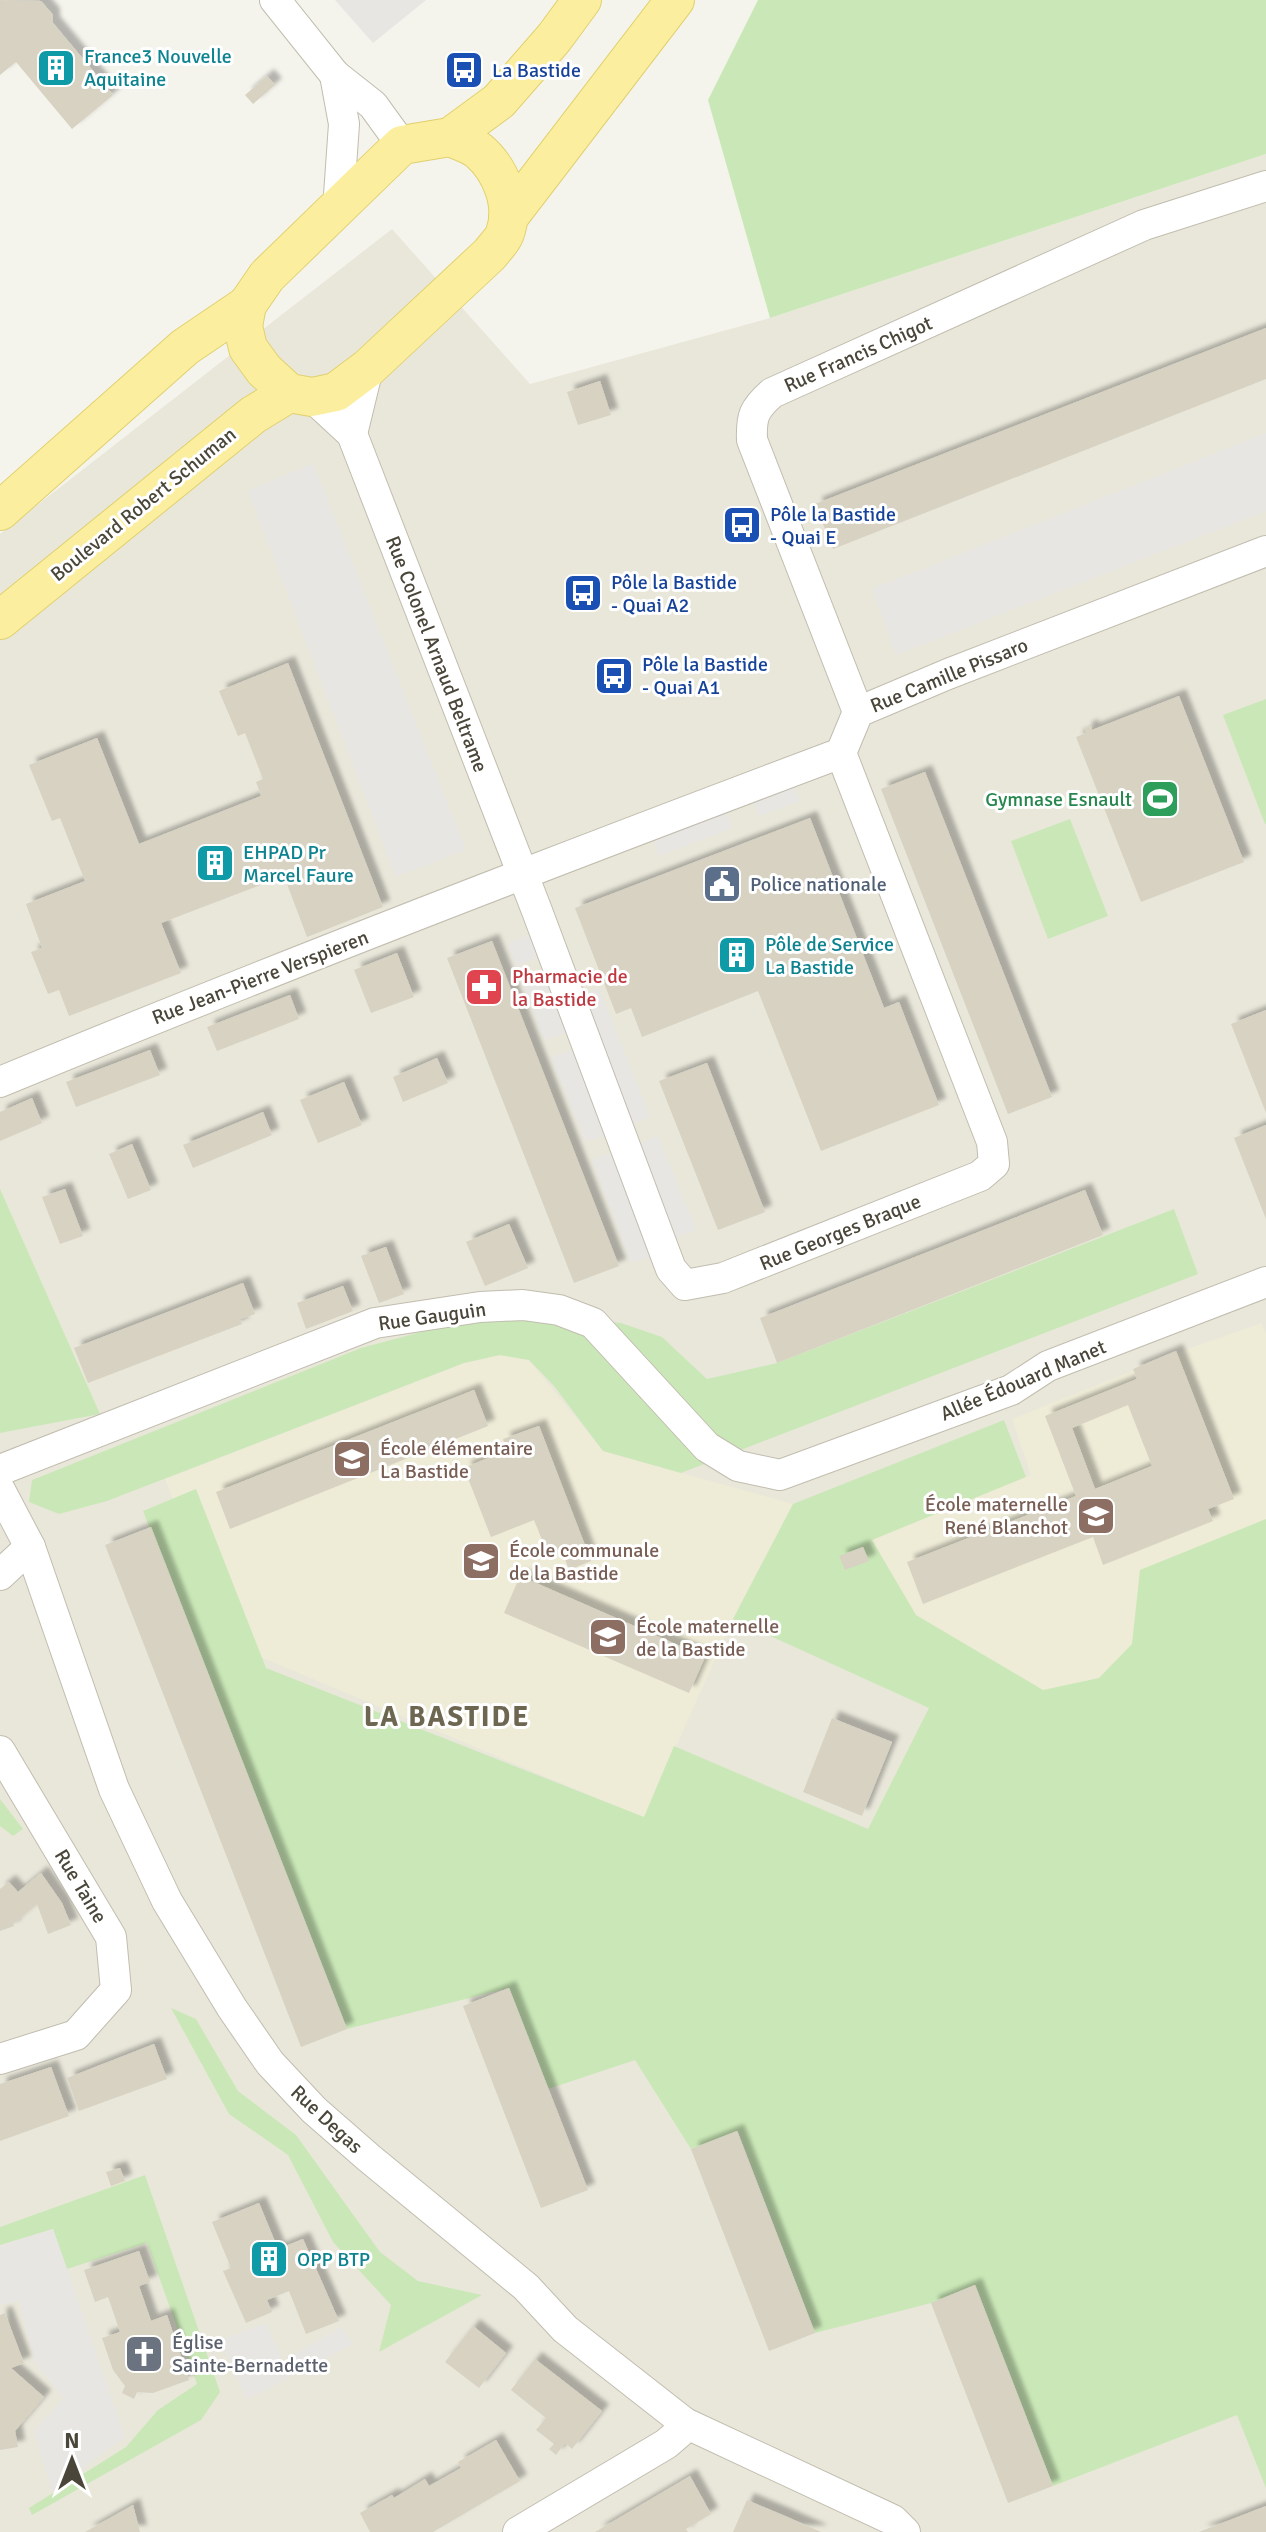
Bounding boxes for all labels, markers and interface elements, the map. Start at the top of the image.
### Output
place label: France3 Nouvelle Aquitaine [84,44,232,92]
building icon: France3 Nouvelle Aquitaine [35,47,77,89]
bus stop icon: La Bastide [443,49,485,91]
place label: La Bastide [492,58,581,83]
street label: Rue Francis Chigot [780,311,936,398]
street label: Boulevard Robert Schuman [45,422,241,587]
place label: Pôle la Bastide - Quai E [770,502,896,550]
bus stop icon: Pôle la Bastide - Quai E [721,504,763,546]
street label: Rue Colonel Arnaud Beltrame [380,533,493,776]
place label: Pôle la Bastide - Quai A2 [611,570,737,618]
bus stop icon: Pôle la Bastide - Quai A2 [562,572,604,614]
street label: Rue Camille Pissaro [867,632,1032,718]
place label: Pôle la Bastide - Quai A1 [642,652,768,700]
bus stop icon: Pôle la Bastide - Quai A1 [593,655,635,697]
sports icon: Gymnase Esnault [1139,778,1181,820]
place label: Gymnase Esnault [985,787,1132,812]
place label: EHPAD Pr Marcel Faure [243,840,354,888]
building icon: EHPAD Pr Marcel Faure [194,842,236,884]
public building icon: Police nationale [701,863,743,905]
place label: Police nationale [750,872,887,897]
street label: Rue Jean-Pierre Verspieren [148,925,372,1030]
place label: Pôle de Service La Bastide [765,932,894,980]
building icon: Pôle de Service La Bastide [716,934,758,976]
place label: Pharmacie de la Bastide [512,964,628,1012]
pharmacy icon: Pharmacie de la Bastide [463,966,505,1008]
street label: Rue Georges Braque [756,1189,924,1276]
street label: Rue Gauguin [377,1297,488,1336]
street label: Allée Édouard Manet [937,1334,1110,1427]
place label: École élémentaire La Bastide [380,1436,533,1484]
school or university icon: École élémentaire La Bastide [331,1438,373,1480]
place label: École maternelle René Blanchot [925,1492,1068,1540]
school or university icon: École maternelle René Blanchot [1075,1495,1117,1537]
place label: École communale de la Bastide [509,1538,659,1586]
school or university icon: École communale de la Bastide [460,1540,502,1582]
place label: École maternelle de la Bastide [636,1614,779,1662]
school or university icon: École maternelle de la Bastide [587,1616,629,1658]
district label: LA BASTIDE [364,1700,530,1734]
street label: Rue Taine [49,1845,112,1928]
street label: Rue Degas [285,2080,368,2159]
building icon: OPP BTP [248,2238,290,2280]
place label: OPP BTP [297,2247,370,2272]
place label: Église Sainte-Bernadette [172,2330,328,2378]
church icon: Église Sainte-Bernadette [123,2333,165,2375]
north arrow [32,2420,112,2500]
text: N [64,2427,80,2454]

